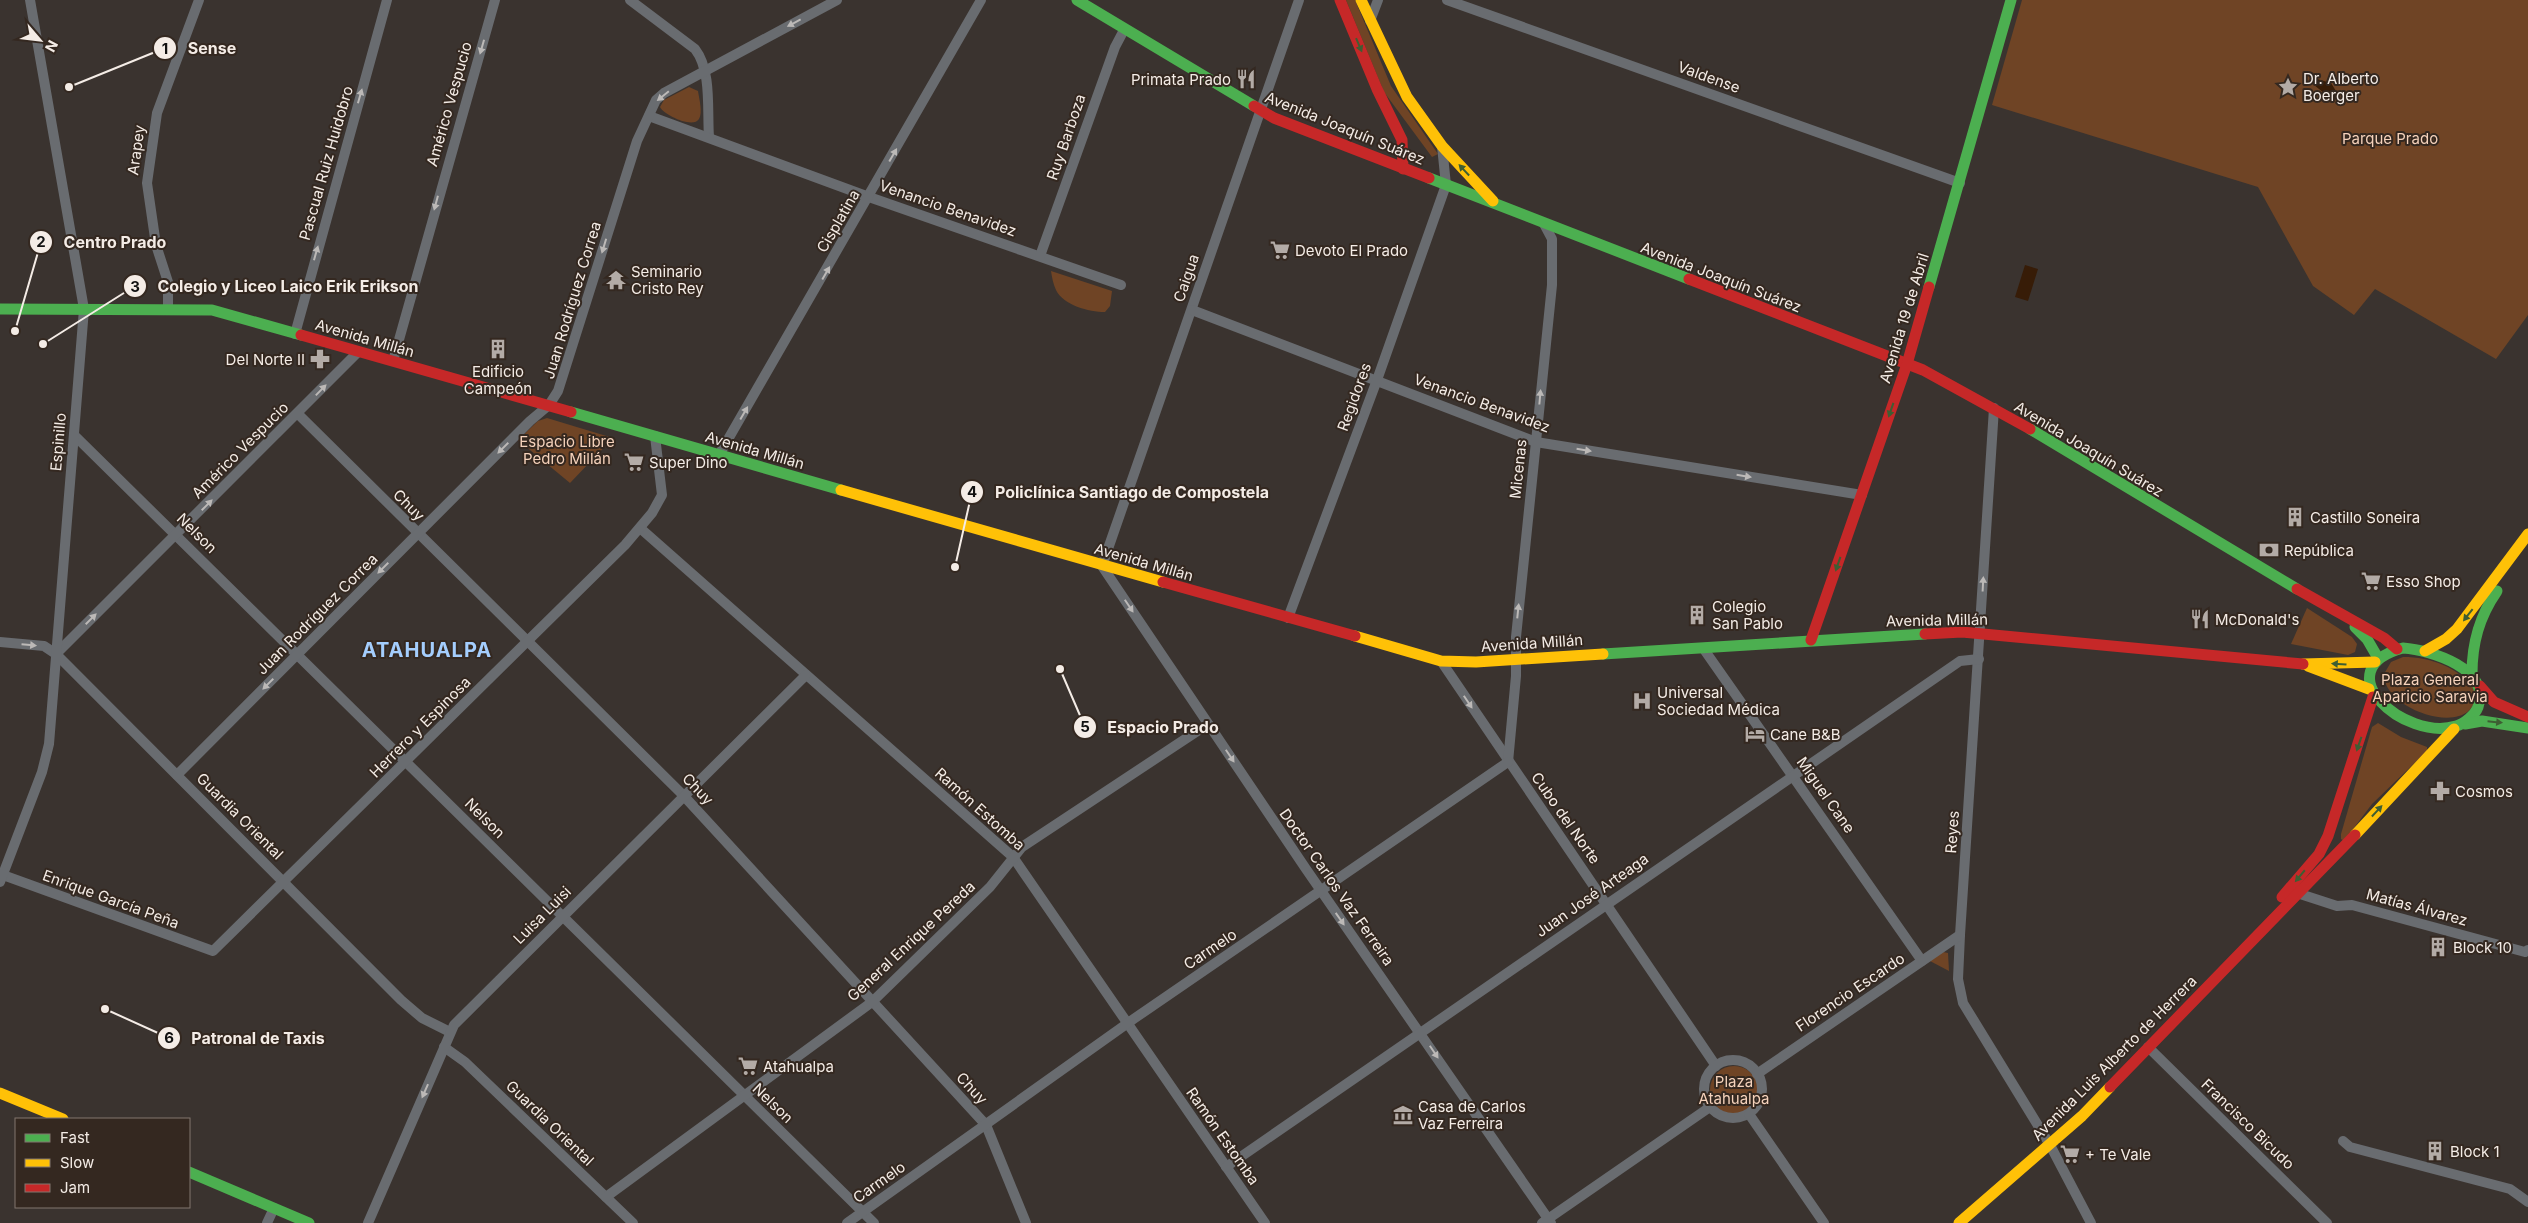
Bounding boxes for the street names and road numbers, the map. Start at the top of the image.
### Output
street label: Américo Vespucio [422,39,476,169]
street label: Valdense [1675,57,1743,97]
street label: Pascual Ruiz Huidobro [295,84,357,242]
street label: Avenida Joaquín Suárez [1262,87,1428,169]
street label: Ruy Barboza [1042,91,1090,183]
street label: Arapey [123,123,149,176]
street label: Venancio Benavidez [877,176,1019,240]
street label: Cisplatina [812,186,864,256]
street label: Juan Rodríguez Correa [539,219,605,381]
street label: Avenida Joaquín Suárez [1638,238,1804,316]
street label: Caigua [1169,251,1203,305]
street label: Avenida 19 de Abril [1875,251,1933,385]
street label: Avenida Millán [313,315,417,361]
street label: Regidores [1333,360,1375,434]
street label: Venancio Benavidez [1411,370,1553,436]
street label: Avenida Joaquín Suárez [2011,397,2167,501]
street label: Américo Vespucio [188,398,292,502]
street label: Espinillo [46,412,70,472]
street label: Avenida Millán [703,427,807,473]
street label: Micenas [1505,438,1531,500]
street label: Chuy [389,485,429,525]
street label: Nelson [173,509,221,557]
street label: Avenida Millán [1092,539,1196,585]
street label: Juan Rodríguez Correa [252,549,382,679]
street label: Avenida Millán [1886,610,1988,630]
street label: Avenida Millán [1480,630,1584,656]
street label: Herrero y Espinosa [366,673,474,781]
street label: Miguel Cane [1793,753,1859,837]
street label: Ramón Estomba [931,764,1029,854]
street label: Cubo del Norte [1527,768,1605,868]
street label: Guardia Oriental [193,769,287,863]
street label: Chuy [678,769,718,809]
street label: Nelson [461,794,509,842]
street label: Doctor Carlos Vaz Ferreira [1276,805,1398,969]
street label: Reyes [1941,810,1963,854]
street label: Juan José Arteaga [1532,849,1652,941]
street label: Enrique García Peña [40,865,182,933]
street label: General Enrique Pereda [843,877,979,1005]
street label: Luisa Luisi [509,882,575,948]
street label: Matías Álvarez [2364,884,2470,930]
street label: Carmelo [1180,924,1240,974]
street label: Florencio Escardo [1792,948,1908,1036]
street label: Avenida Luis Alberto de Herrera [2028,972,2200,1144]
street label: Chuy [952,1068,992,1108]
street label: Francisco Bicudo [2197,1075,2299,1173]
street label: Guardia Oriental [502,1076,598,1170]
street label: Nelson [749,1079,797,1127]
street label: Ramón Estomba [1182,1084,1264,1188]
street label: Carmelo [849,1157,909,1207]

